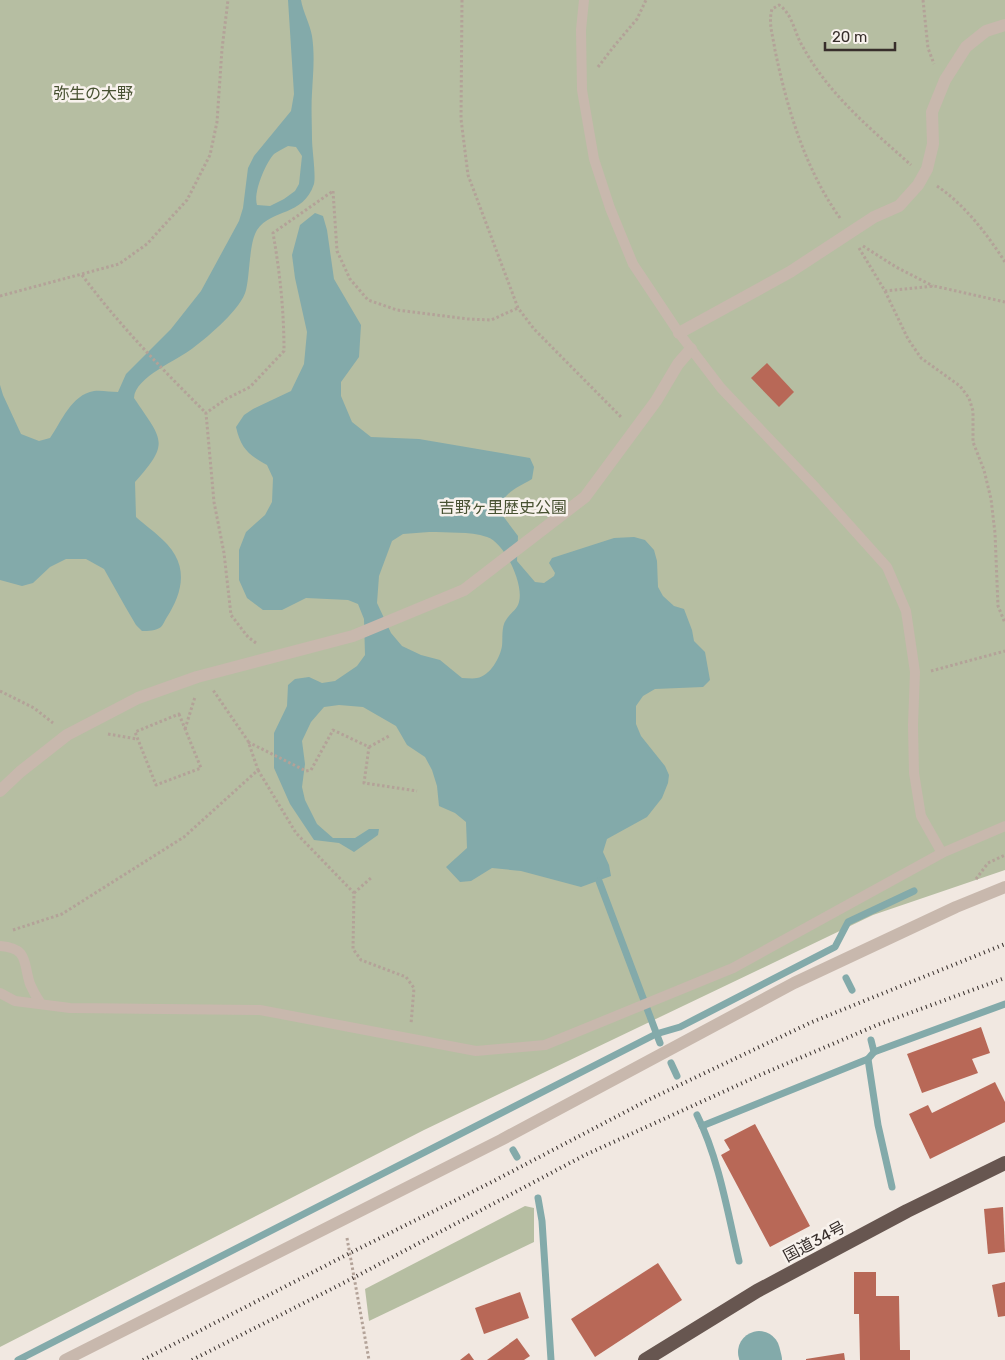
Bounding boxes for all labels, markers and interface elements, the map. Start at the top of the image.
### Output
scale bar [825,20,895,52]
text: 20 m [832,28,867,46]
park label: 弥生の大野 [53,84,133,103]
park label: 吉野ヶ里歴史公園 [439,498,567,517]
street label: 国道34号 [780,1217,849,1266]

